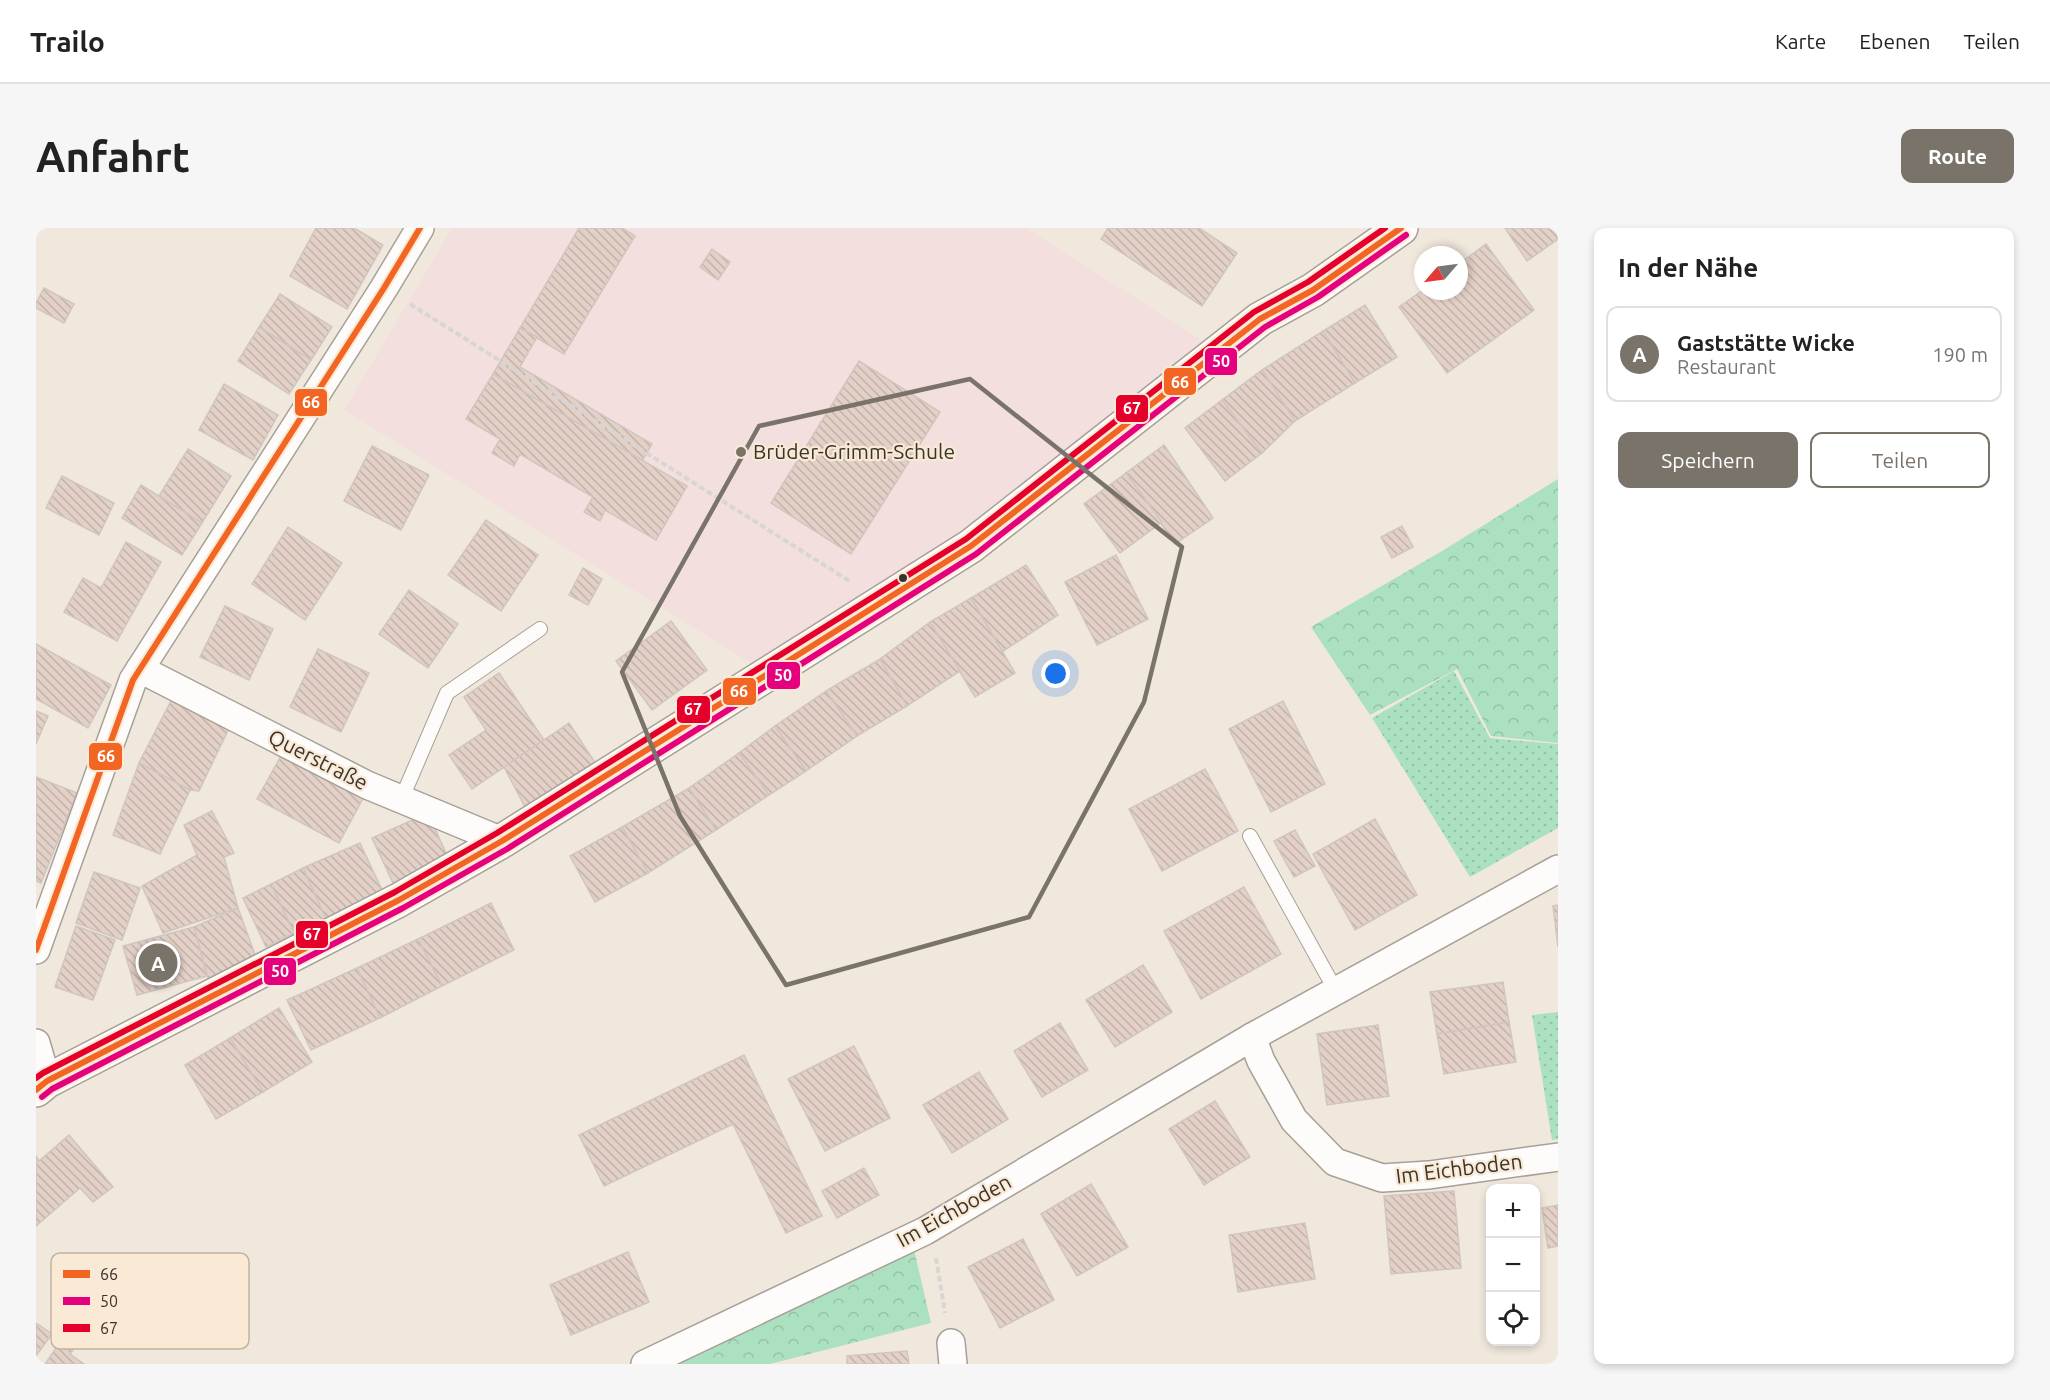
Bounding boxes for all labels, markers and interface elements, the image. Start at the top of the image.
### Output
text: Trailo [30,26,105,57]
text: Karte [1775,29,1826,53]
text: Ebenen [1859,29,1931,53]
text: Teilen [1964,29,2020,53]
button: Route [1901,129,2014,183]
text: Anfahrt [36,133,190,180]
north arrow [1414,246,1468,300]
text: In der Nähe [1618,253,1758,282]
text: Gaststätte Wicke [1677,330,1855,355]
text: A [1632,343,1647,366]
text: 190 m [1932,343,1988,366]
line badge: 50 [1204,347,1238,376]
text: 50 [1212,352,1230,370]
text: Restaurant [1677,355,1776,378]
line badge: 66 [1163,367,1197,396]
text: 66 [1171,373,1189,391]
line badge: 66 [294,388,328,417]
text: 66 [302,393,320,411]
line badge: 67 [1115,394,1149,423]
text: 67 [1123,399,1141,417]
button: Speichern [1618,432,1798,488]
button: Teilen [1810,432,1990,488]
place label: Brüder-Grimm-Schule [753,439,955,463]
marker: Brüder-Grimm-Schule [734,445,748,459]
unlabelled marker [897,572,909,584]
your location [1041,659,1070,688]
line badge: 50 [766,661,801,690]
text: 50 [774,666,792,684]
line badge: 66 [722,677,757,706]
text: 66 [730,682,748,700]
line badge: 67 [676,695,711,724]
text: 67 [684,700,702,718]
street label: Querstraße [265,724,372,794]
line badge: 66 [88,742,123,771]
text: 66 [97,747,115,765]
line badge: 67 [295,920,329,949]
text: 67 [303,925,321,943]
pin: A [138,940,178,986]
line badge: 50 [263,957,297,986]
text: 50 [271,962,289,980]
street label: Im Eichboden [1394,1148,1524,1188]
street label: Im Eichboden [892,1169,1015,1252]
map controls [1486,1184,1540,1346]
button: + [1486,1184,1540,1238]
button: − [1486,1238,1540,1292]
legend [51,1253,249,1349]
text: 66 [100,1265,118,1283]
text: 50 [100,1292,118,1310]
button: locate [1486,1292,1540,1346]
text: 67 [100,1319,118,1337]

